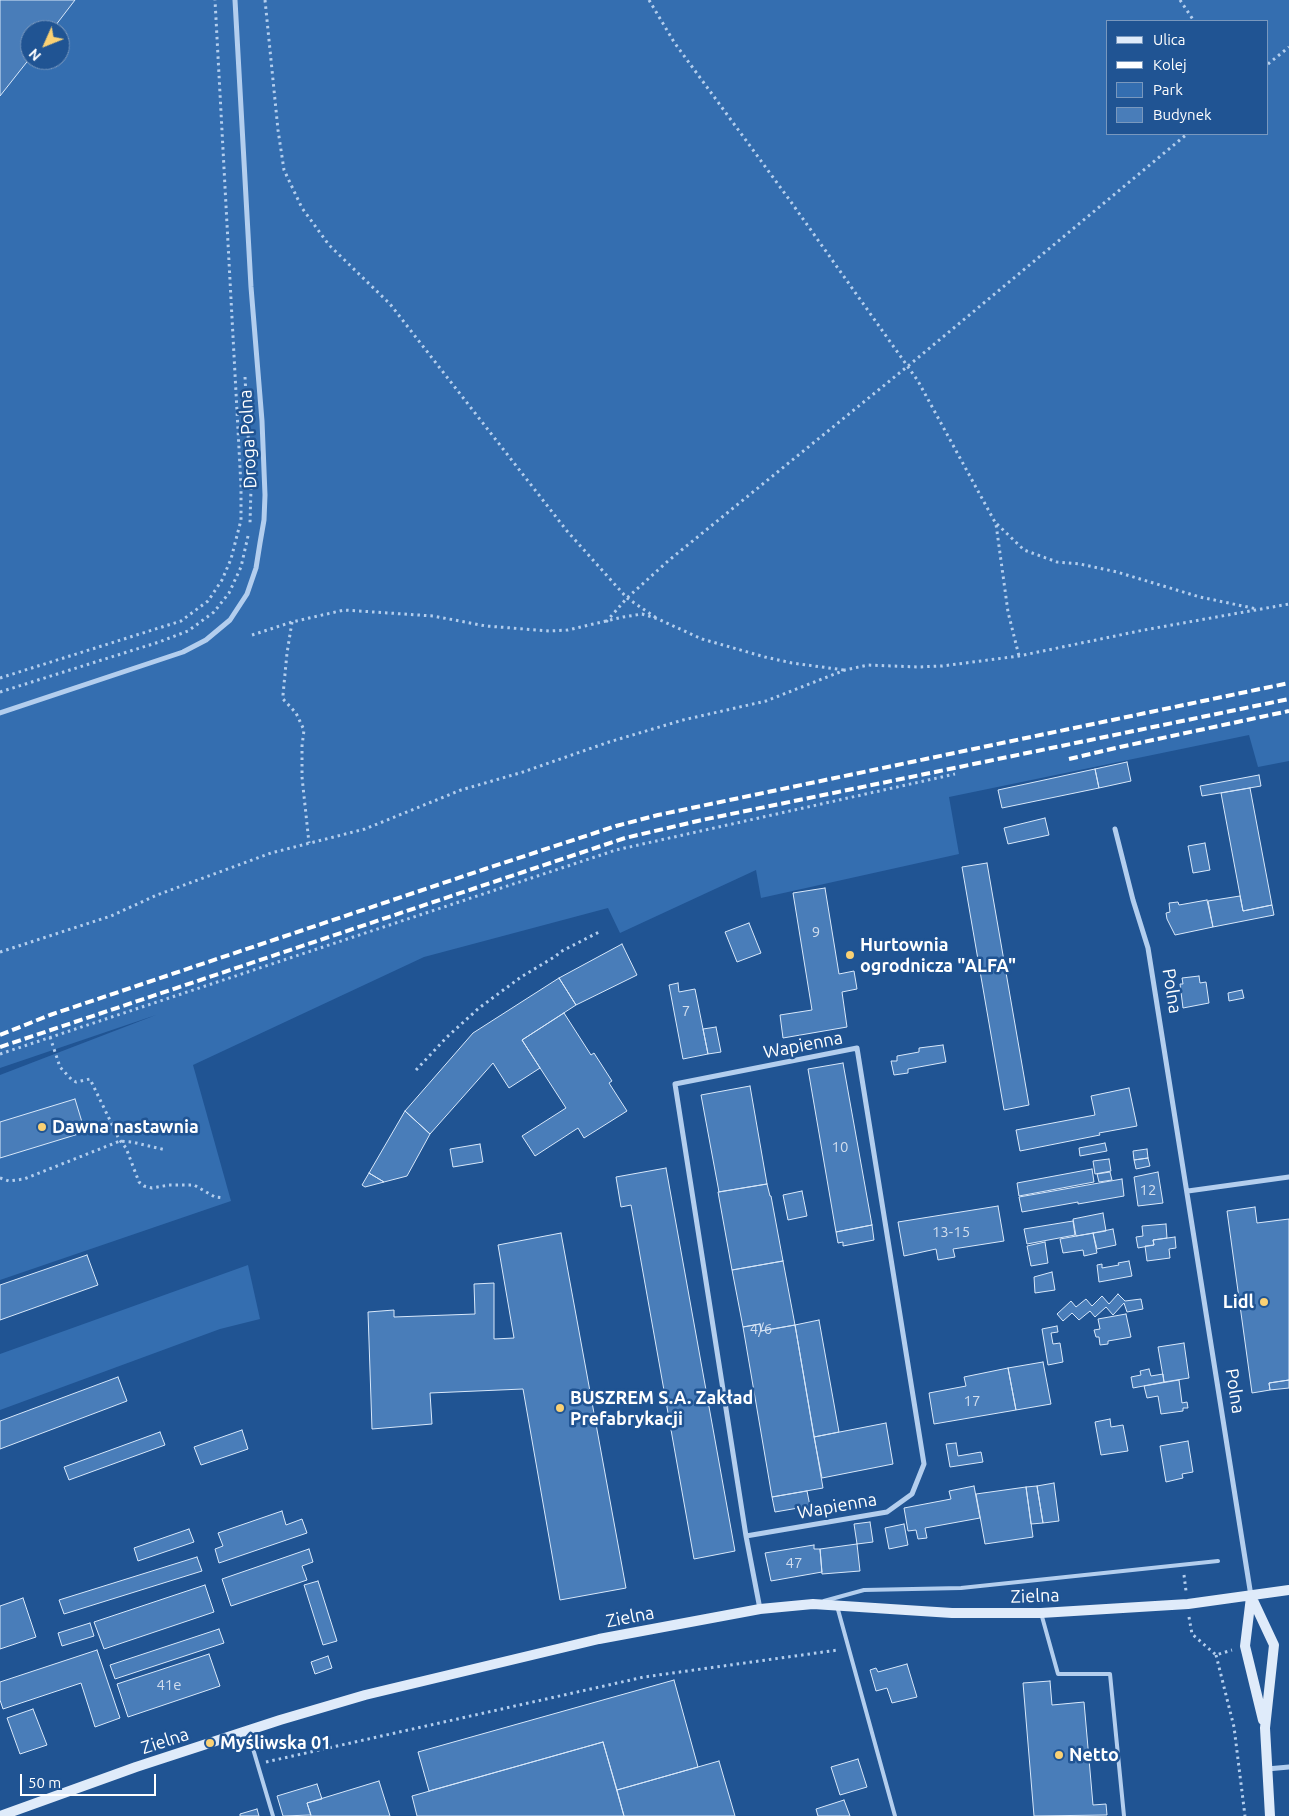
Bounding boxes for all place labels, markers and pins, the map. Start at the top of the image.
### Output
place label: Hurtownia ogrodnicza "ALFA" [860,934,1016,976]
marker: Hurtownia ogrodnicza "ALFA" [844,949,856,961]
place label: Dawna nastawnia [52,1116,199,1138]
marker: Dawna nastawnia [36,1121,48,1133]
place label: Lidl [1223,1291,1254,1313]
marker: Lidl [1258,1296,1270,1308]
place label: BUSZREM S.A. Zakład Prefabrykacji [570,1387,753,1430]
marker: BUSZREM S.A. Zakład Prefabrykacji [554,1402,566,1414]
place label: Myśliwska 01 [220,1732,331,1754]
marker: Myśliwska 01 [204,1737,216,1749]
place label: Netto [1069,1744,1119,1766]
marker: Netto [1053,1749,1065,1761]

